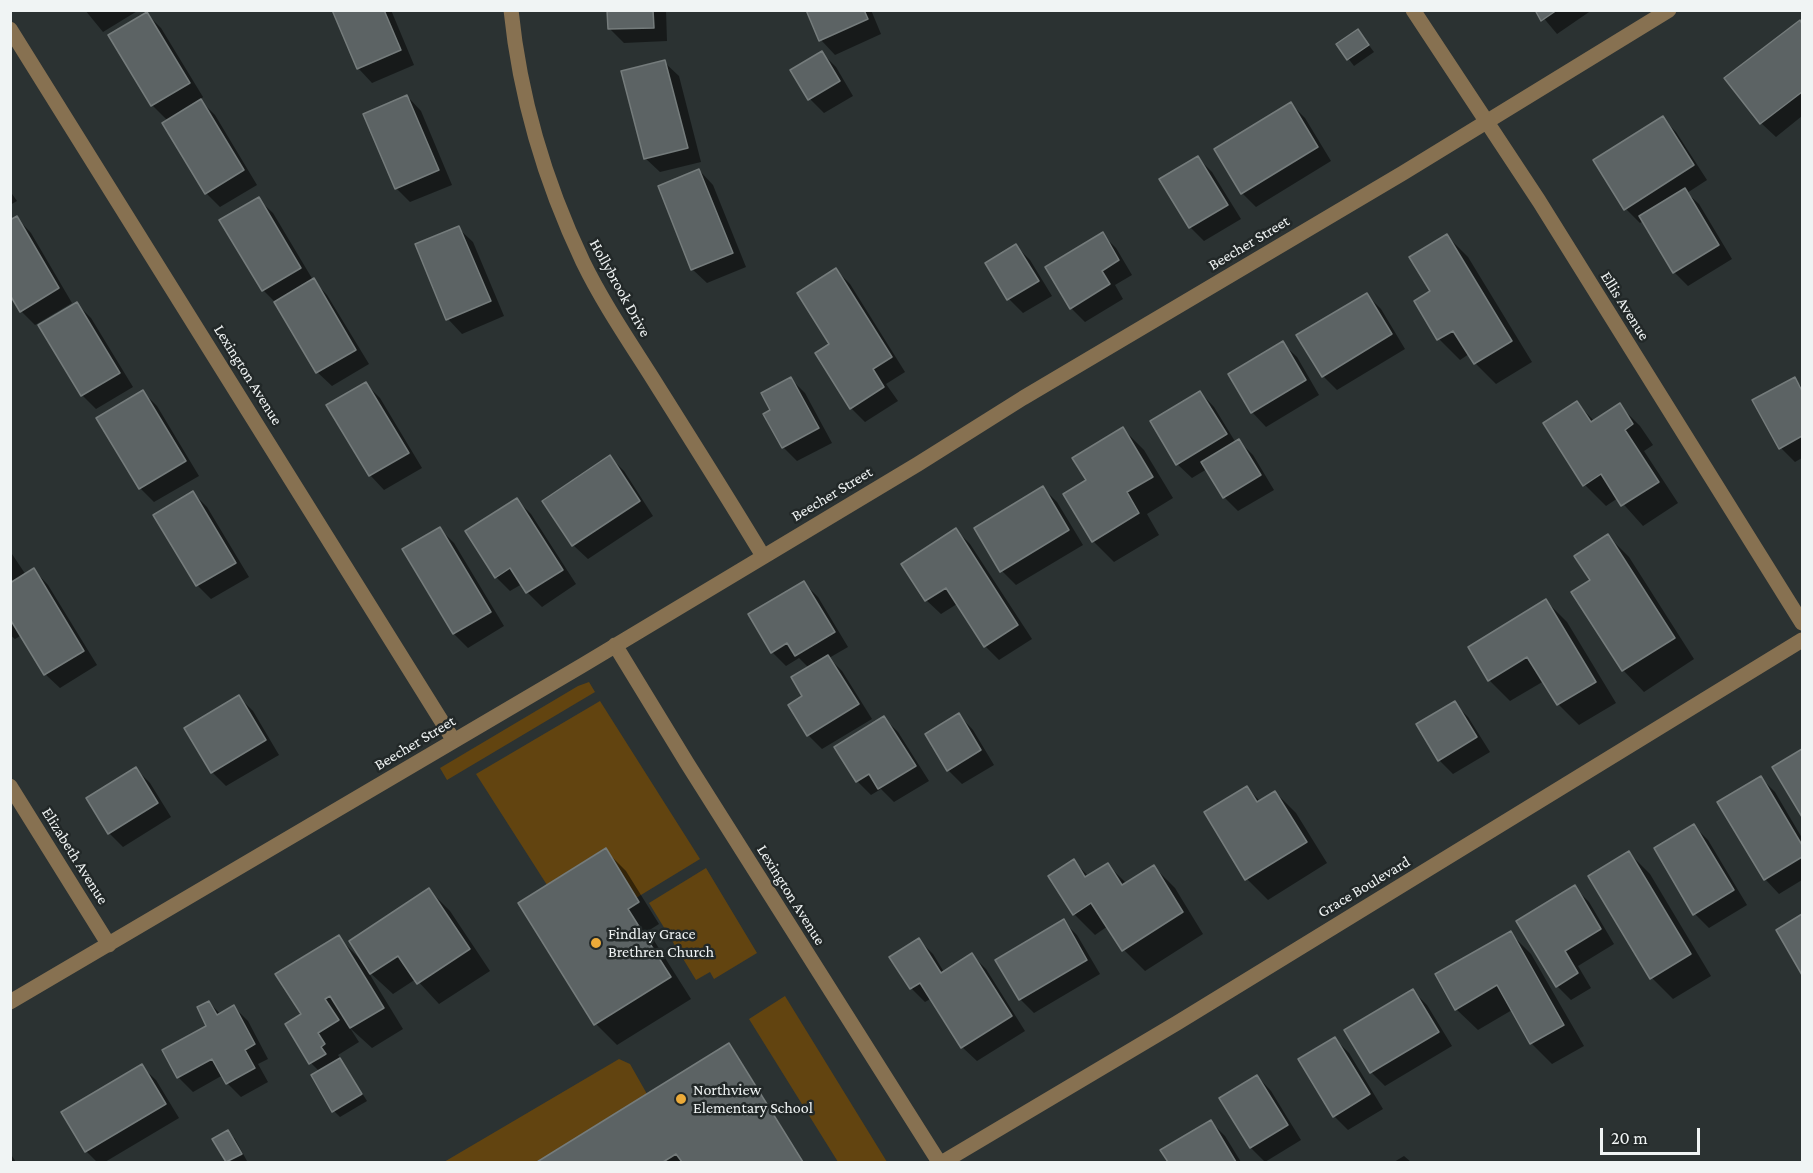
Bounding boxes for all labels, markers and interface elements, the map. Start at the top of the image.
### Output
street label: Beecher Street [1205,211,1293,275]
street label: Hollybrook Drive [585,236,655,340]
street label: Ellis Avenue [1596,268,1654,344]
street label: Lexington Avenue [209,321,287,429]
street label: Beecher Street [788,462,876,526]
street label: Beecher Street [371,711,459,775]
street label: Elizabeth Avenue [38,804,112,908]
street label: Lexington Avenue [752,841,830,949]
street label: Grace Boulevard [1314,852,1414,922]
place label: Findlay Grace Brethren Church [608,924,714,962]
marker: Findlay Grace Brethren Church [589,936,603,950]
place label: Northview Elementary School [693,1080,813,1118]
marker: Northview Elementary School [674,1092,688,1106]
scale bar [1603,1116,1704,1154]
text: 20 m [1611,1128,1648,1148]

